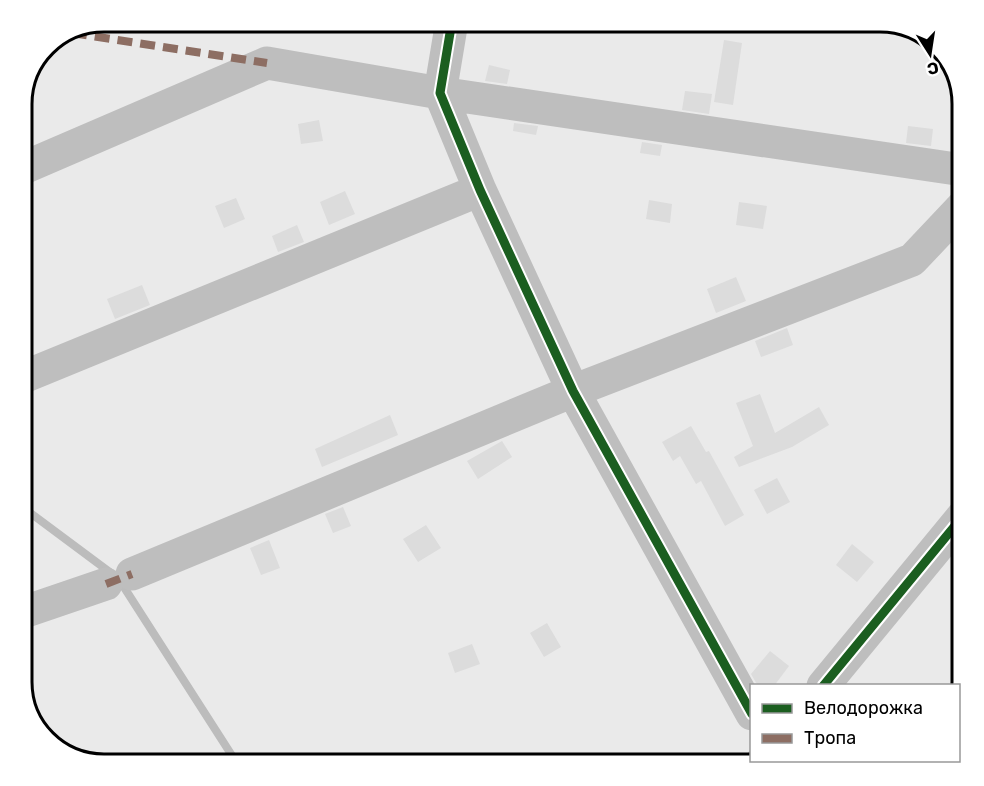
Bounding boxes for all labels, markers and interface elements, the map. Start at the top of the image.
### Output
north arrow [900,24,960,84]
text: С [926,58,940,79]
legend [750,684,960,762]
text: Велодорожка [804,697,923,719]
text: Тропа [804,727,856,749]

